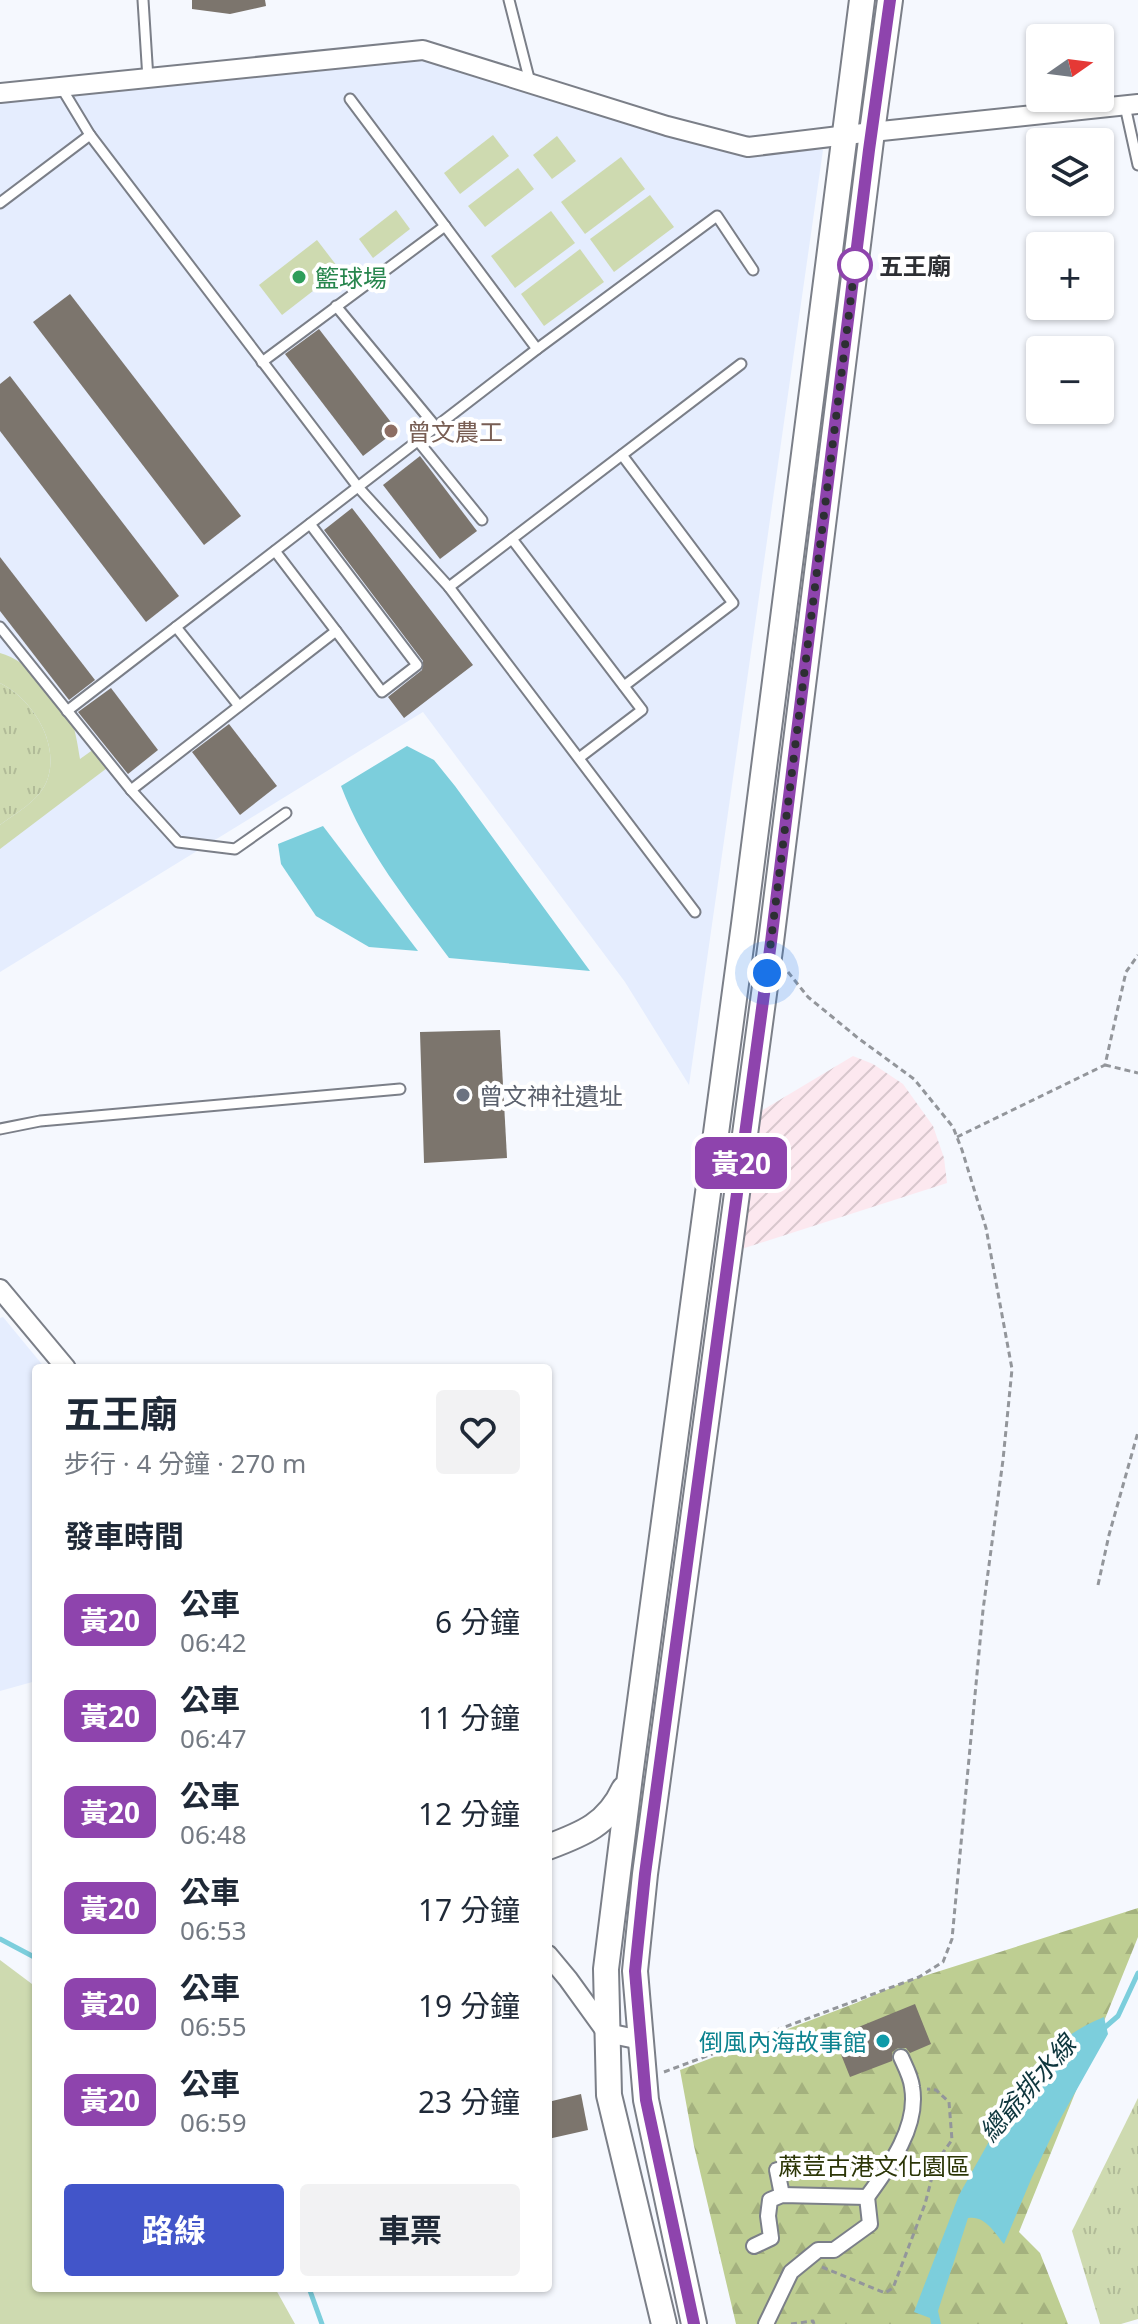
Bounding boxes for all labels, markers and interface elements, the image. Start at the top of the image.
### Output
north arrow [1026,24,1114,112]
map controls [1026,24,1114,424]
button: layers [1026,128,1114,216]
button: + [1026,232,1114,320]
marker: 五王廟 [838,248,872,282]
place label: 五王廟 [879,249,951,282]
place label: 籃球場 [315,261,387,294]
marker: 籃球場 [290,268,308,286]
button: − [1026,336,1114,424]
place label: 曾文農工 [407,415,503,448]
marker: 曾文農工 [382,422,400,440]
your location [747,953,787,993]
place label: 曾文神社遺址 [479,1079,623,1112]
marker: 曾文神社遺址 [454,1086,472,1104]
line badge: 黃20 [695,1137,787,1189]
text: 黃20 [711,1144,771,1182]
text: 五王廟 [64,1387,178,1439]
button: heart [436,1390,520,1474]
text: 步行 · 4 分鐘 · 270 m [64,1445,306,1481]
text: 發車時間 [64,1515,184,1556]
text: 公車 [180,1583,240,1624]
text: 黃20 [80,1601,140,1639]
text: 6 分鐘 [435,1601,520,1642]
text: 06:42 [180,1624,247,1660]
text: 公車 [180,1679,240,1720]
text: 黃20 [80,1697,140,1735]
text: 11 分鐘 [418,1697,520,1738]
text: 06:47 [180,1720,247,1756]
text: 公車 [180,1775,240,1816]
text: 黃20 [80,1793,140,1831]
text: 12 分鐘 [418,1793,520,1834]
text: 06:48 [180,1816,247,1852]
text: 公車 [180,1871,240,1912]
text: 黃20 [80,1889,140,1927]
text: 17 分鐘 [418,1889,520,1930]
text: 06:53 [180,1912,247,1948]
text: 公車 [180,1967,240,2008]
text: 黃20 [80,1985,140,2023]
text: 19 分鐘 [418,1985,520,2026]
text: 06:55 [180,2008,247,2044]
place label: 倒風內海故事館 [699,2025,867,2058]
water label: 總爺排水線 [971,2025,1085,2149]
marker: 倒風內海故事館 [874,2032,892,2050]
text: 公車 [180,2063,240,2104]
text: 黃20 [80,2081,140,2119]
text: 23 分鐘 [418,2081,520,2122]
text: 06:59 [180,2104,247,2140]
park label: 蔴荳古港文化園區 [778,2149,970,2182]
button: 路線 [64,2184,284,2276]
button: 車票 [300,2184,520,2276]

